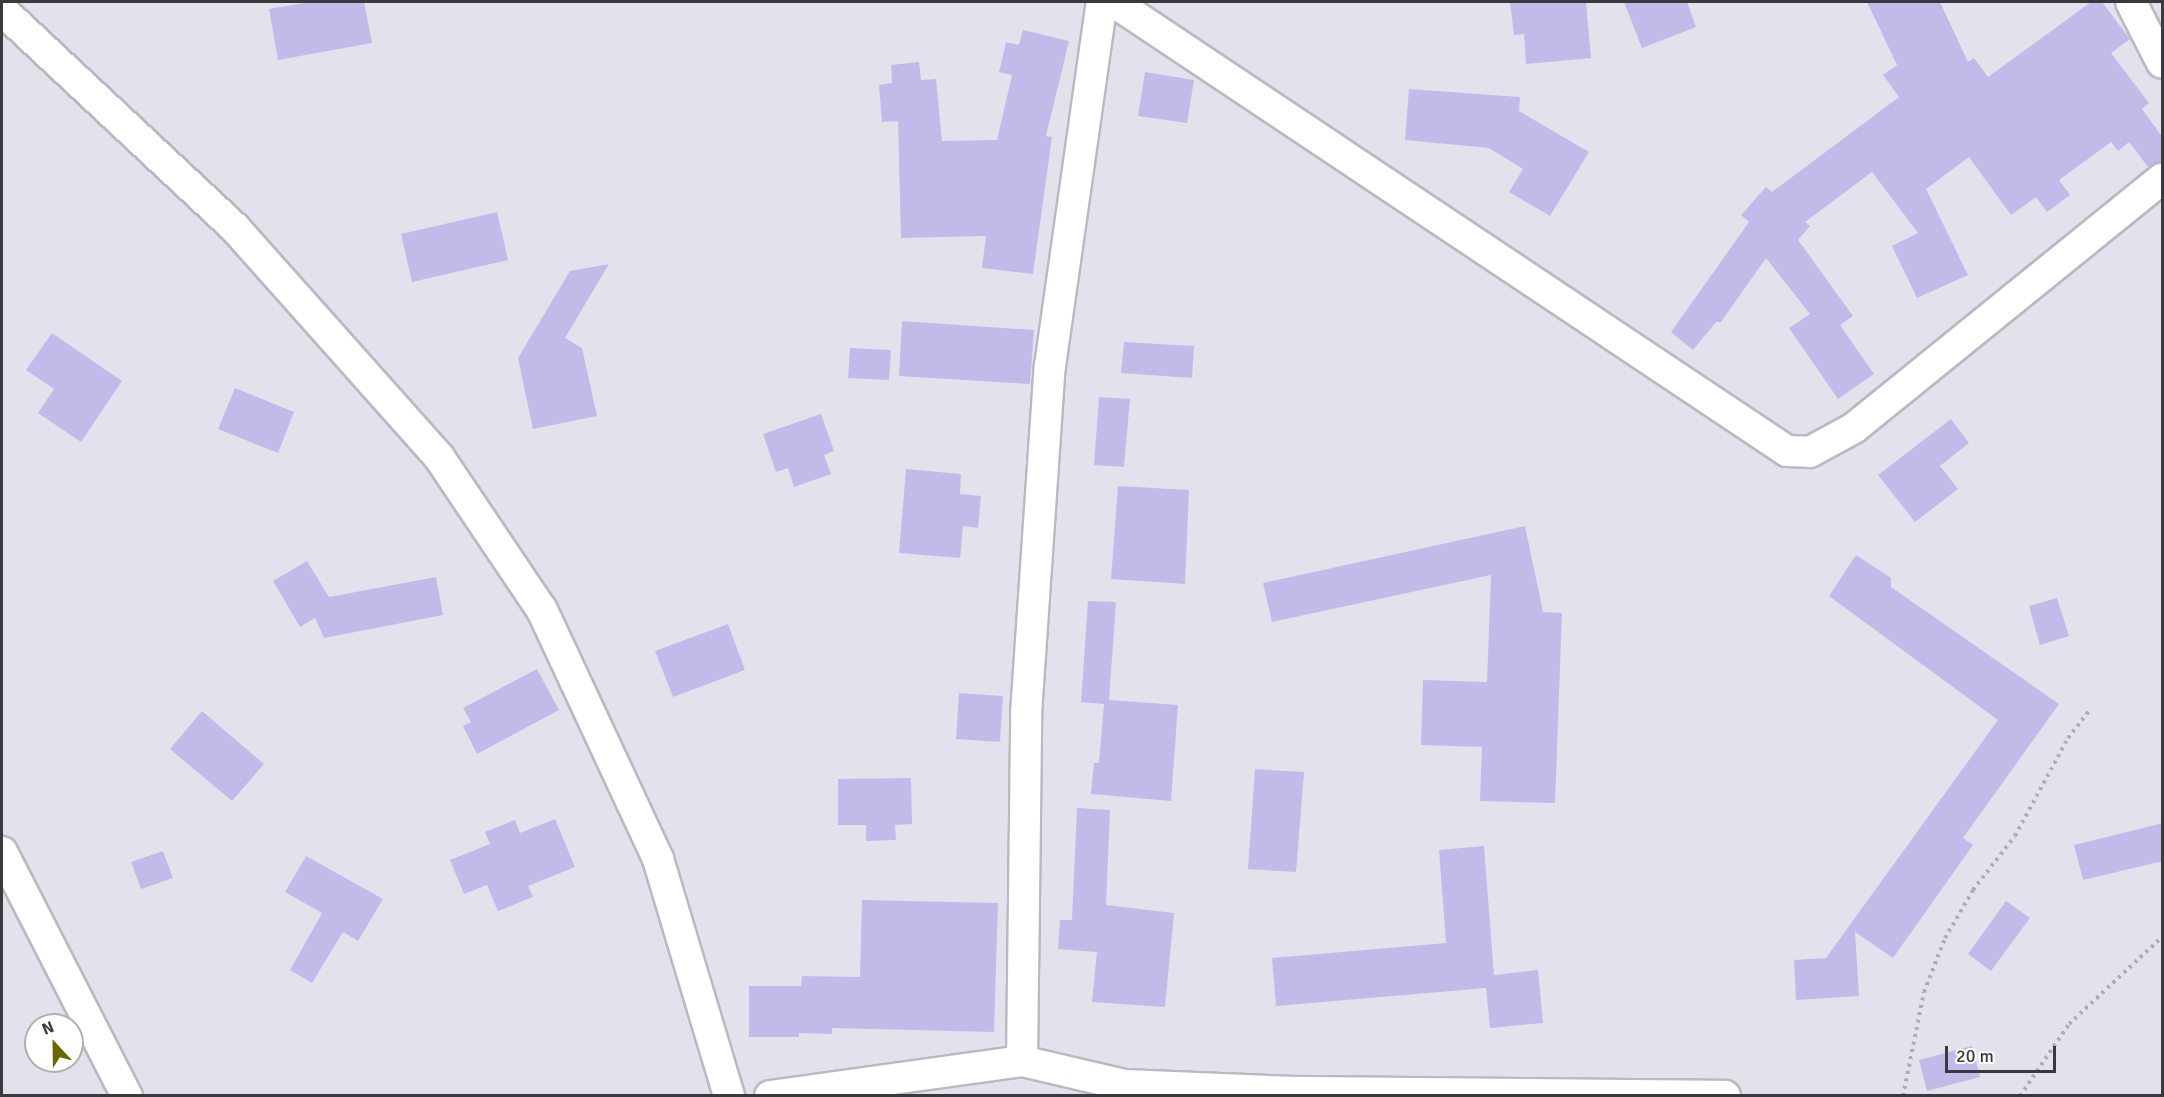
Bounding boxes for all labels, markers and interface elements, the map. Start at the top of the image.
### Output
north arrow [24,1013,84,1073]
text: N [39,1017,57,1040]
scale bar [1948,1034,2059,1072]
text: 20 m [1956,1045,1994,1067]

